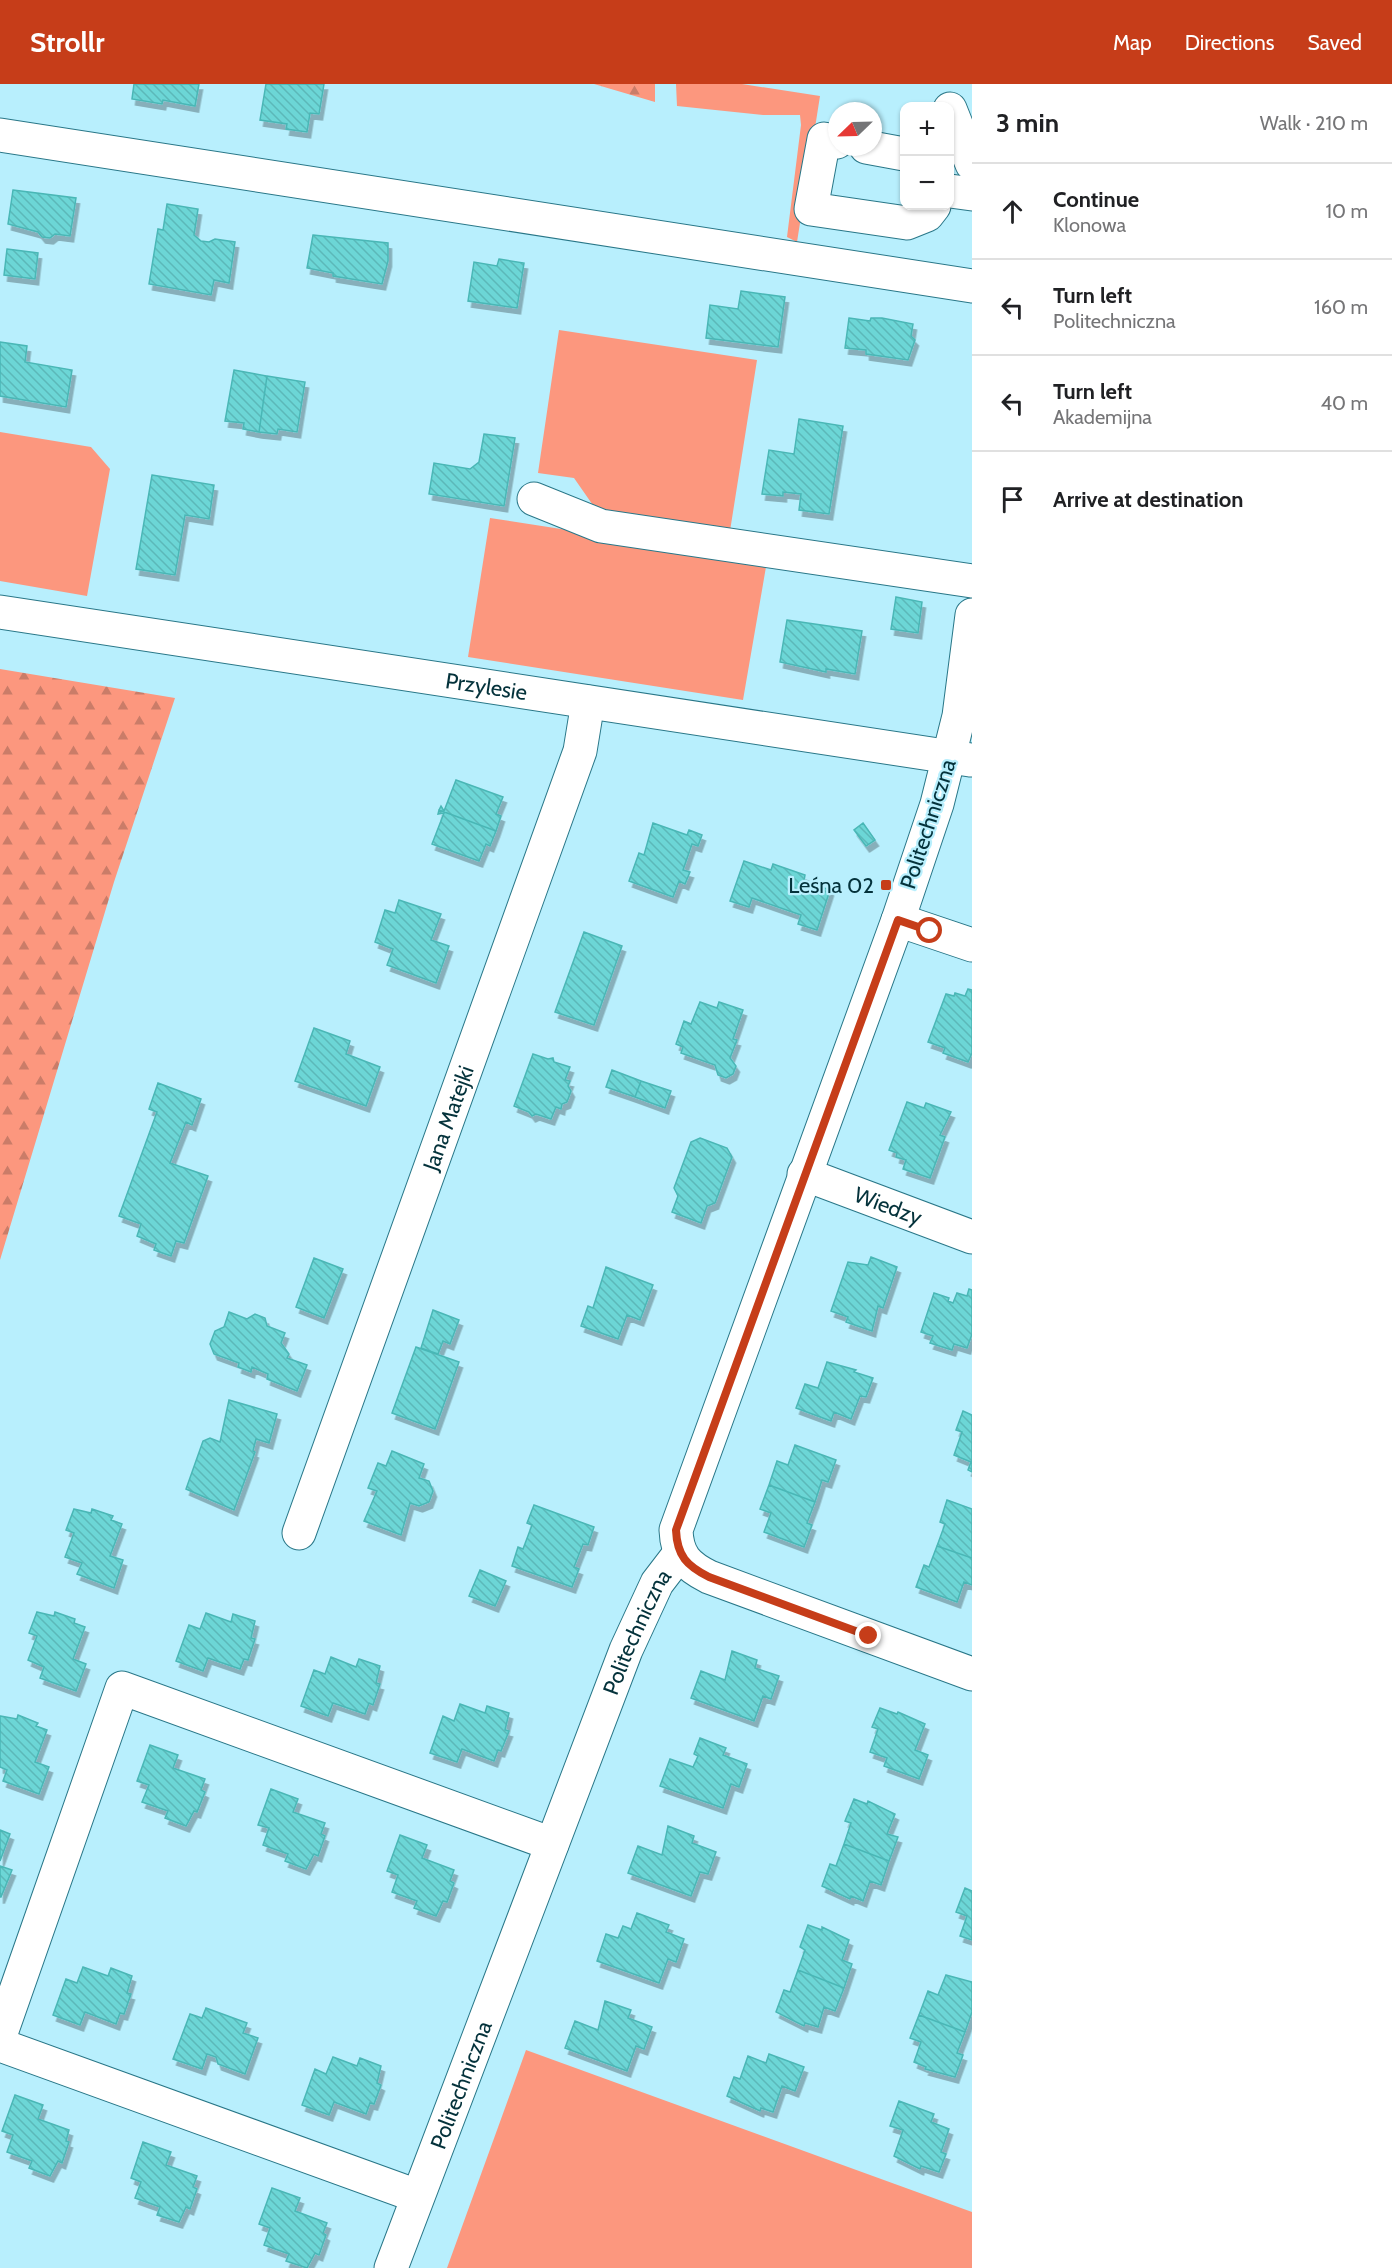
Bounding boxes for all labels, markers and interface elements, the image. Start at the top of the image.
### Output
text: Strollr [30,25,104,59]
text: Map [1113,30,1152,55]
text: Directions [1185,30,1274,55]
text: Saved [1307,30,1362,55]
north arrow [828,102,882,156]
map controls [900,102,954,210]
button: + [900,102,954,156]
text: 3 min [996,107,1059,139]
text: Walk · 210 m [1260,111,1368,135]
button: − [900,156,954,210]
text: Continue [1053,186,1139,213]
icon: ahead [996,195,1029,228]
text: 10 m [1325,199,1368,223]
text: Klonowa [1053,213,1126,237]
text: Turn left [1053,282,1132,309]
icon: left [996,291,1029,324]
text: 160 m [1314,295,1368,319]
text: Politechniczna [1053,309,1176,333]
text: Turn left [1053,378,1132,405]
icon: left [996,387,1029,420]
text: 40 m [1320,391,1368,415]
text: Akademijna [1053,405,1152,429]
icon: arrive [996,483,1029,516]
text: Arrive at destination [1053,486,1243,513]
street label: Przylesie [444,667,529,706]
street label: Politechniczna [894,755,962,892]
place label: Leśna 02 [788,872,874,899]
marker: Leśna 02 [879,878,893,892]
route start [916,917,942,943]
street label: Jana Matejki [417,1062,479,1175]
street label: Wiedzy [851,1181,926,1231]
street label: Politechniczna [597,1563,677,1698]
route end [855,1622,881,1648]
street label: Politechniczna [424,2016,497,2153]

